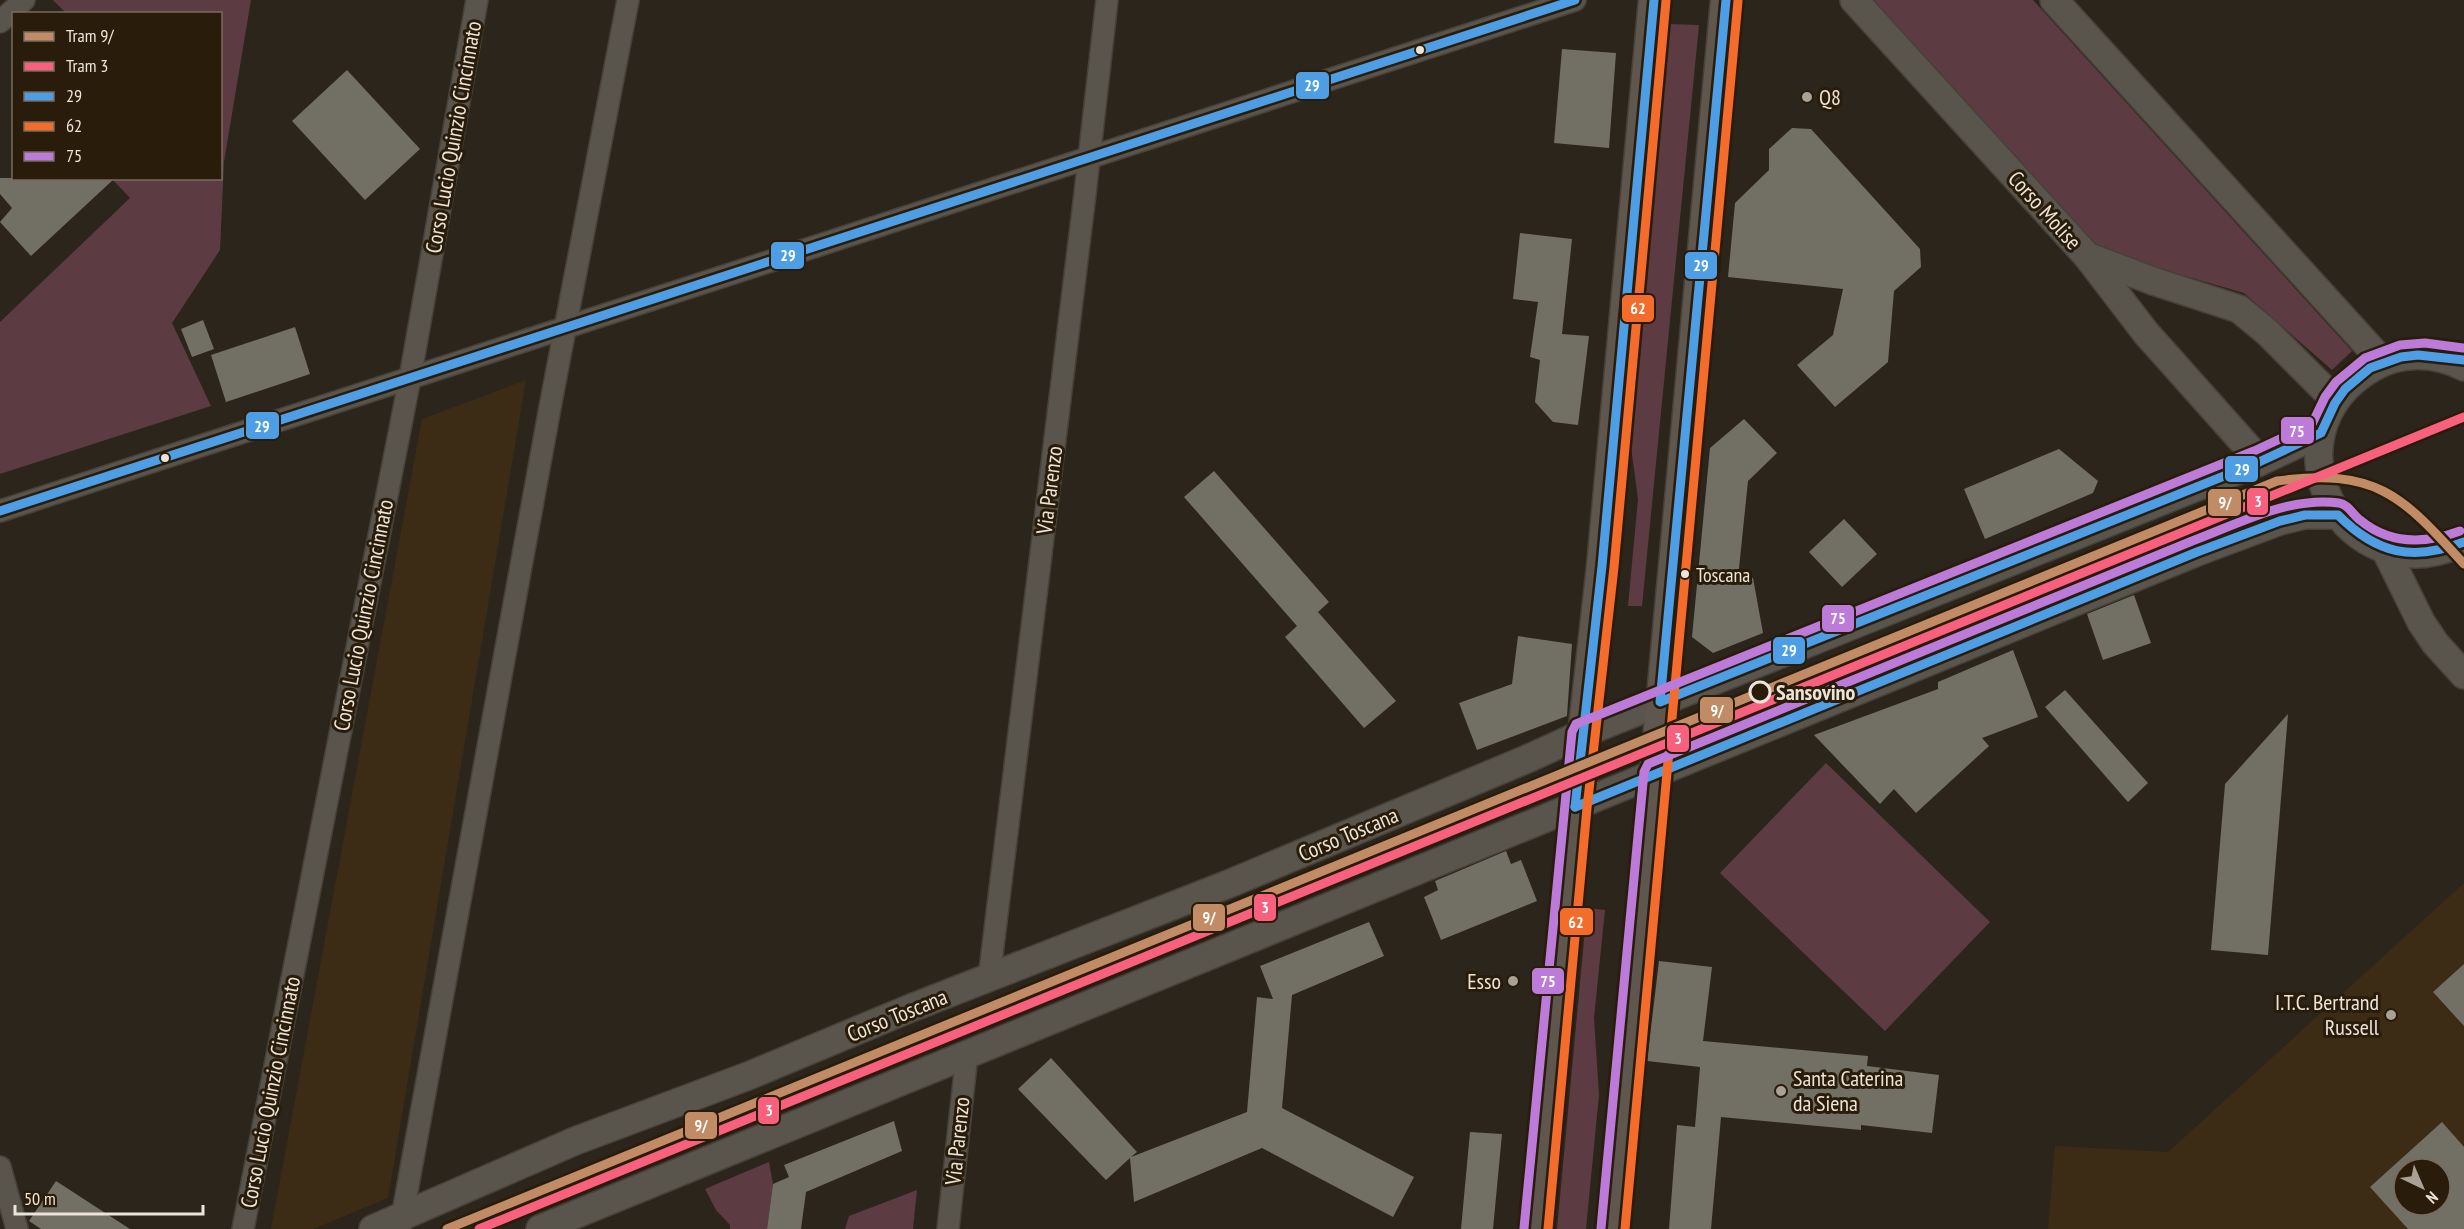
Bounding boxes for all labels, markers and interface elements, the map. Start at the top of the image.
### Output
legend [12,12,222,180]
street label: Corso Lucio Quinzio Cincinnato [419,19,487,255]
text: Tram 9/ [66,24,114,47]
unlabelled marker [1414,44,1426,56]
text: Tram 3 [66,54,108,77]
line badge: 29 [1295,71,1330,100]
text: 29 [1304,75,1320,95]
place label: Q8 [1819,83,1841,111]
text: 29 [66,84,82,107]
marker: Q8 [1800,90,1814,104]
text: 62 [66,114,82,137]
text: 75 [66,144,82,167]
street label: Corso Molise [2002,165,2088,255]
line badge: 29 [770,241,805,270]
text: 29 [780,245,796,265]
line badge: 29 [1684,251,1718,280]
text: 29 [1693,255,1709,275]
line badge: 62 [1621,294,1655,323]
text: 62 [1630,298,1646,318]
line badge: 29 [245,411,280,440]
text: 29 [254,416,270,436]
line badge: 75 [2280,416,2315,445]
text: 75 [2289,421,2305,441]
street label: Via Parenzo [1030,444,1068,537]
unlabelled marker [159,452,171,464]
line badge: 29 [2224,455,2259,483]
text: 29 [2234,459,2250,479]
line badge: 3 [2246,487,2269,516]
line badge: 9/ [2207,488,2242,517]
text: 3 [2254,491,2262,511]
text: 9/ [2218,492,2232,512]
street label: Corso Lucio Quinzio Cincinnato [327,497,399,733]
place label: Toscana [1696,562,1750,588]
marker: Toscana [1679,568,1691,580]
line badge: 75 [1821,604,1855,633]
text: 75 [1830,608,1846,628]
line badge: 29 [1772,636,1806,665]
text: 29 [1781,640,1797,660]
place label: Sansovino [1776,678,1855,706]
marker: Sansovino [1749,681,1771,703]
line badge: 9/ [1699,696,1734,724]
text: 9/ [1710,700,1724,720]
line badge: 3 [1666,724,1690,753]
text: 3 [1674,728,1682,748]
street label: Corso Toscana [1294,800,1402,868]
line badge: 3 [1253,893,1277,922]
text: 3 [1261,897,1269,917]
line badge: 9/ [1192,903,1226,932]
text: 9/ [1202,907,1216,927]
line badge: 62 [1559,907,1594,936]
text: 62 [1568,912,1584,932]
place label: Esso [1467,967,1501,995]
line badge: 75 [1531,967,1565,995]
text: 75 [1540,971,1556,991]
street label: Corso Lucio Quinzio Cincinnato [234,974,306,1210]
marker: Esso [1506,974,1520,988]
street label: Corso Toscana [843,982,951,1048]
place label: I.T.C. Bertrand Russell [2275,988,2380,1041]
marker: I.T.C. Bertrand Russell [2384,1008,2398,1022]
place label: Santa Caterina da Siena [1793,1064,1903,1117]
marker: Santa Caterina da Siena [1774,1084,1788,1098]
line badge: 3 [757,1096,780,1125]
street label: Via Parenzo [938,1096,976,1187]
text: 3 [765,1100,773,1120]
line badge: 9/ [684,1111,718,1140]
text: 9/ [694,1115,708,1135]
north arrow [2392,1157,2452,1217]
scale bar [15,1178,202,1216]
text: 50 m [24,1187,56,1210]
text: N [2422,1188,2442,1208]

